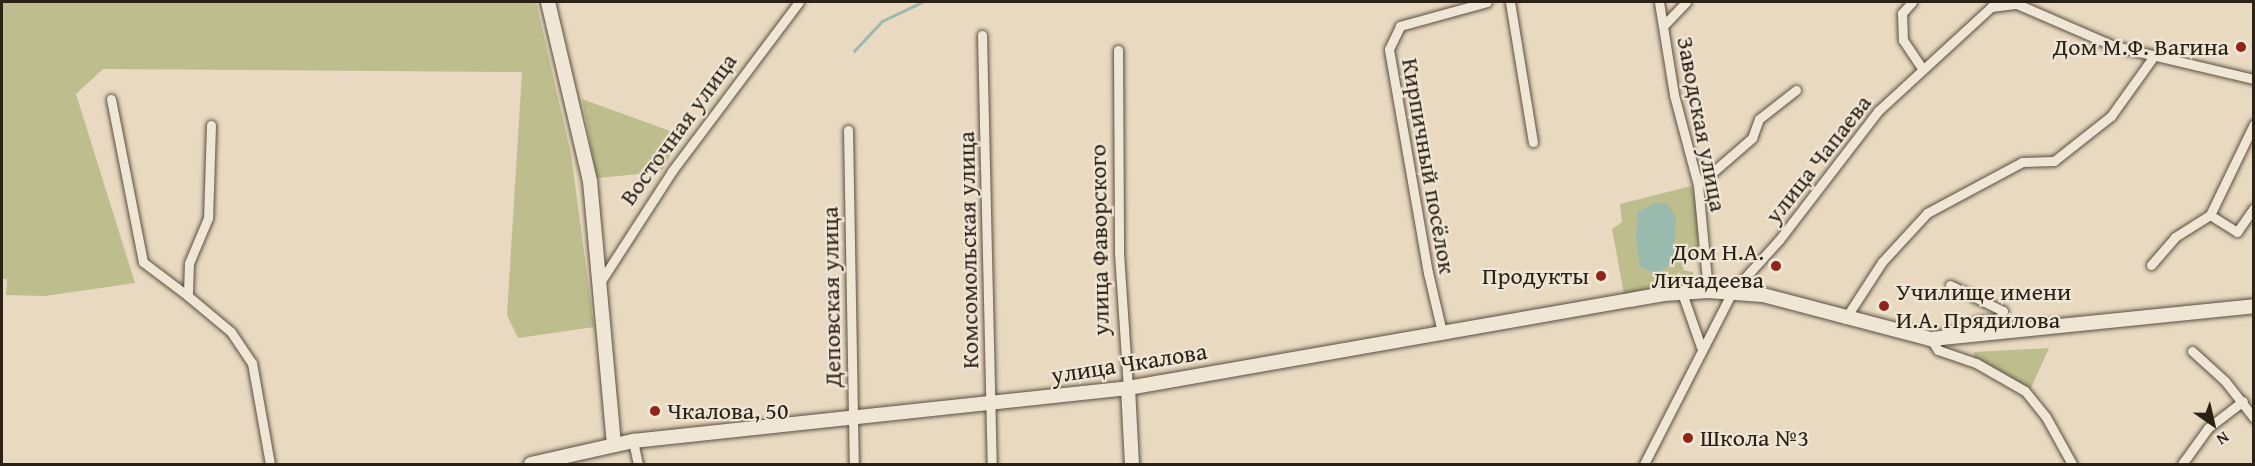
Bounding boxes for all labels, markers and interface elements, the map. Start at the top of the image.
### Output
place label: Дом М.Ф. Вагина [2053,33,2229,61]
street label: Заводская улица [1671,34,1733,214]
marker: Дом М.Ф. Вагина [2234,40,2248,54]
street label: Восточная улица [613,47,743,211]
street label: Кирпичный посёлок [1396,56,1462,276]
street label: улица Чапаева [1759,89,1877,229]
street label: Комсомольская улица [952,131,984,369]
street label: улица Фаворского [1083,144,1115,336]
street label: Деповская улица [815,206,847,388]
place label: Дом Н.А. Личадеева [1652,238,1764,294]
marker: Дом Н.А. Личадеева [1769,259,1783,273]
place label: Продукты [1482,262,1589,290]
marker: Продукты [1594,269,1608,283]
place label: Училище имени И.А. Прядилова [1896,278,2071,334]
marker: Училище имени И.А. Прядилова [1877,299,1891,313]
street label: улица Чкалова [1049,336,1209,390]
north arrow [2183,394,2243,454]
place label: Чкалова, 50 [667,397,788,425]
marker: Чкалова, 50 [648,404,662,418]
place label: Школа №3 [1700,424,1809,452]
text: N [2212,426,2234,452]
marker: Школа №3 [1681,431,1695,445]

